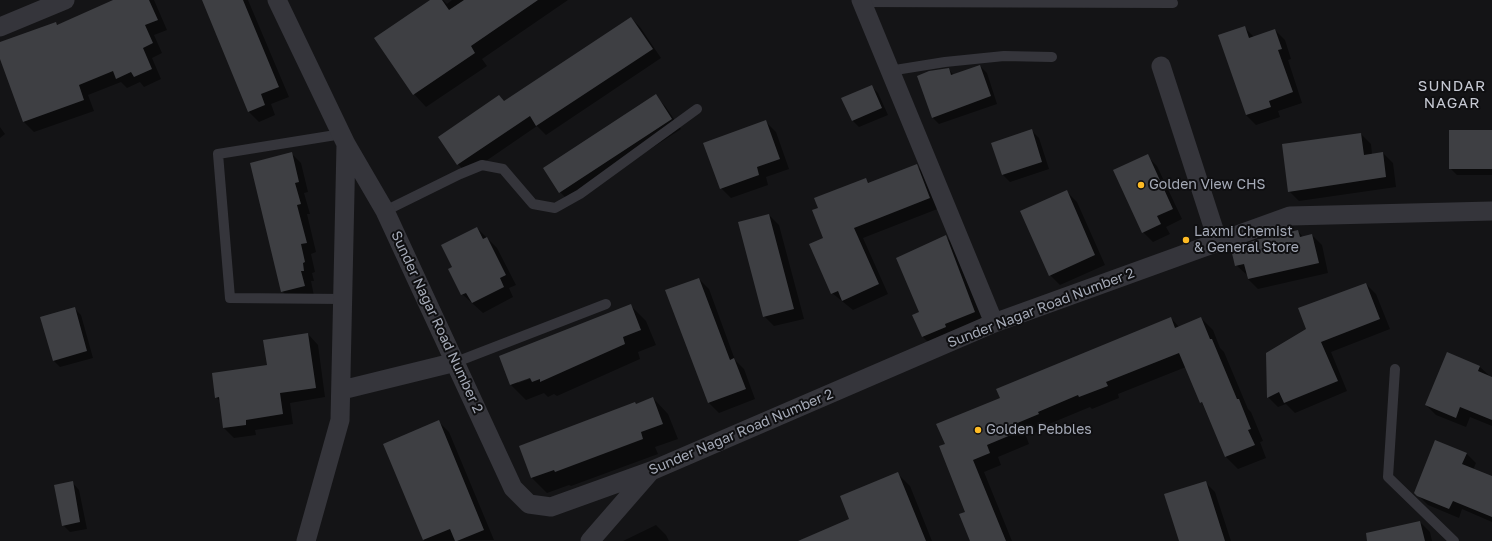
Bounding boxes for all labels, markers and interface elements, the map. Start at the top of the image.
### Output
district label: SUNDAR NAGAR [1418,77,1486,112]
place label: Golden View CHS [1149,177,1266,193]
marker: Golden View CHS [1136,180,1146,190]
place label: Laxmi Chemist & General Store [1194,224,1299,256]
street label: Sunder Nagar Road Number 2 [387,228,487,416]
marker: Laxmi Chemist & General Store [1181,235,1191,245]
street label: Sunder Nagar Road Number 2 [945,265,1137,351]
street label: Sunder Nagar Road Number 2 [646,385,836,479]
place label: Golden Pebbles [986,422,1092,438]
marker: Golden Pebbles [973,425,983,435]

